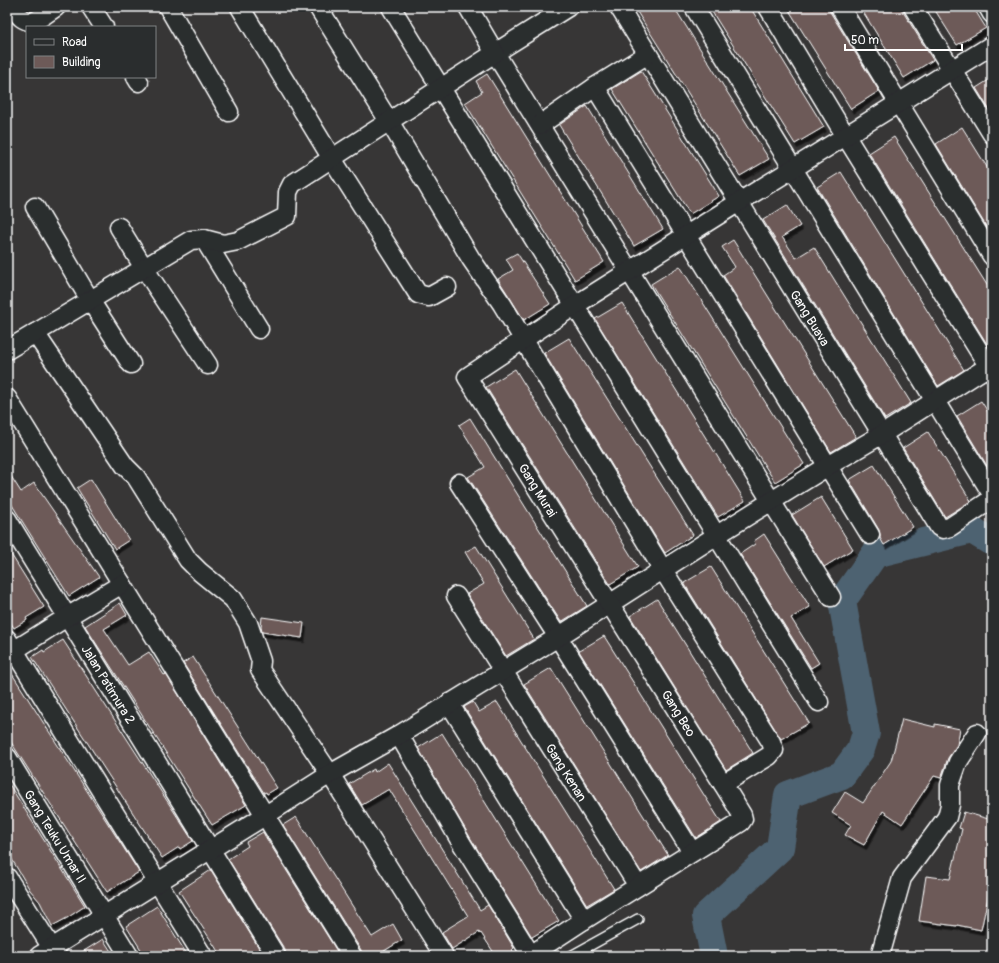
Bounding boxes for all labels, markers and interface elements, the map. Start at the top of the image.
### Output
legend [26,26,156,78]
scale bar [845,26,962,52]
text: 50 m [851,33,879,48]
text: Road [62,35,87,50]
text: Building [62,55,101,70]
street label: Gang Buava [786,287,833,349]
street label: Gang Murai [514,461,560,520]
street label: Jalan Patimura 2 [78,642,138,727]
street label: Gang Beo [658,687,699,740]
street label: Gang Kenan [542,741,590,805]
street label: Gang Teuku Umar II [20,787,89,886]

